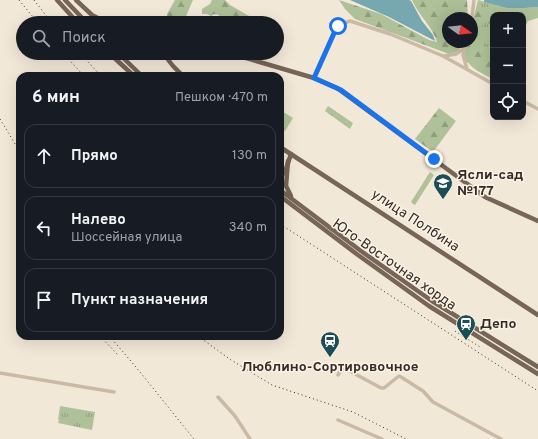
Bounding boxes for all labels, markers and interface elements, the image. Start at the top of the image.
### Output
north arrow [442,12,478,48]
map controls [490,12,526,120]
button: + [490,12,526,48]
search box [16,16,284,60]
route start [329,17,347,35]
icon: search [30,27,52,49]
text: Поиск [62,29,106,48]
button: − [490,48,526,84]
button: locate [490,84,526,120]
text: 6 мин [32,87,80,109]
text: Пешком · 470 m [175,90,268,106]
icon: ahead [33,145,55,167]
text: Прямо [71,147,118,166]
text: 130 m [232,148,267,164]
route end [425,150,443,168]
place label: Ясли-сад №177 [457,167,523,200]
school or university icon: Ясли-сад №177 [432,172,454,200]
street label: улица Полбина [368,186,462,256]
text: Налево [71,211,126,230]
street label: Юго-Восточная хорда [329,216,459,314]
icon: left [33,217,55,239]
text: 340 m [229,220,267,236]
text: Шоссейная улица [71,230,182,246]
icon: arrive [33,289,55,311]
text: Пункт назначения [71,291,208,310]
station icon: Депо [455,313,477,341]
place label: Депо [480,316,517,333]
station icon: Люблино-Сортировочное [319,330,341,358]
place label: Люблино-Сортировочное [241,359,419,376]

